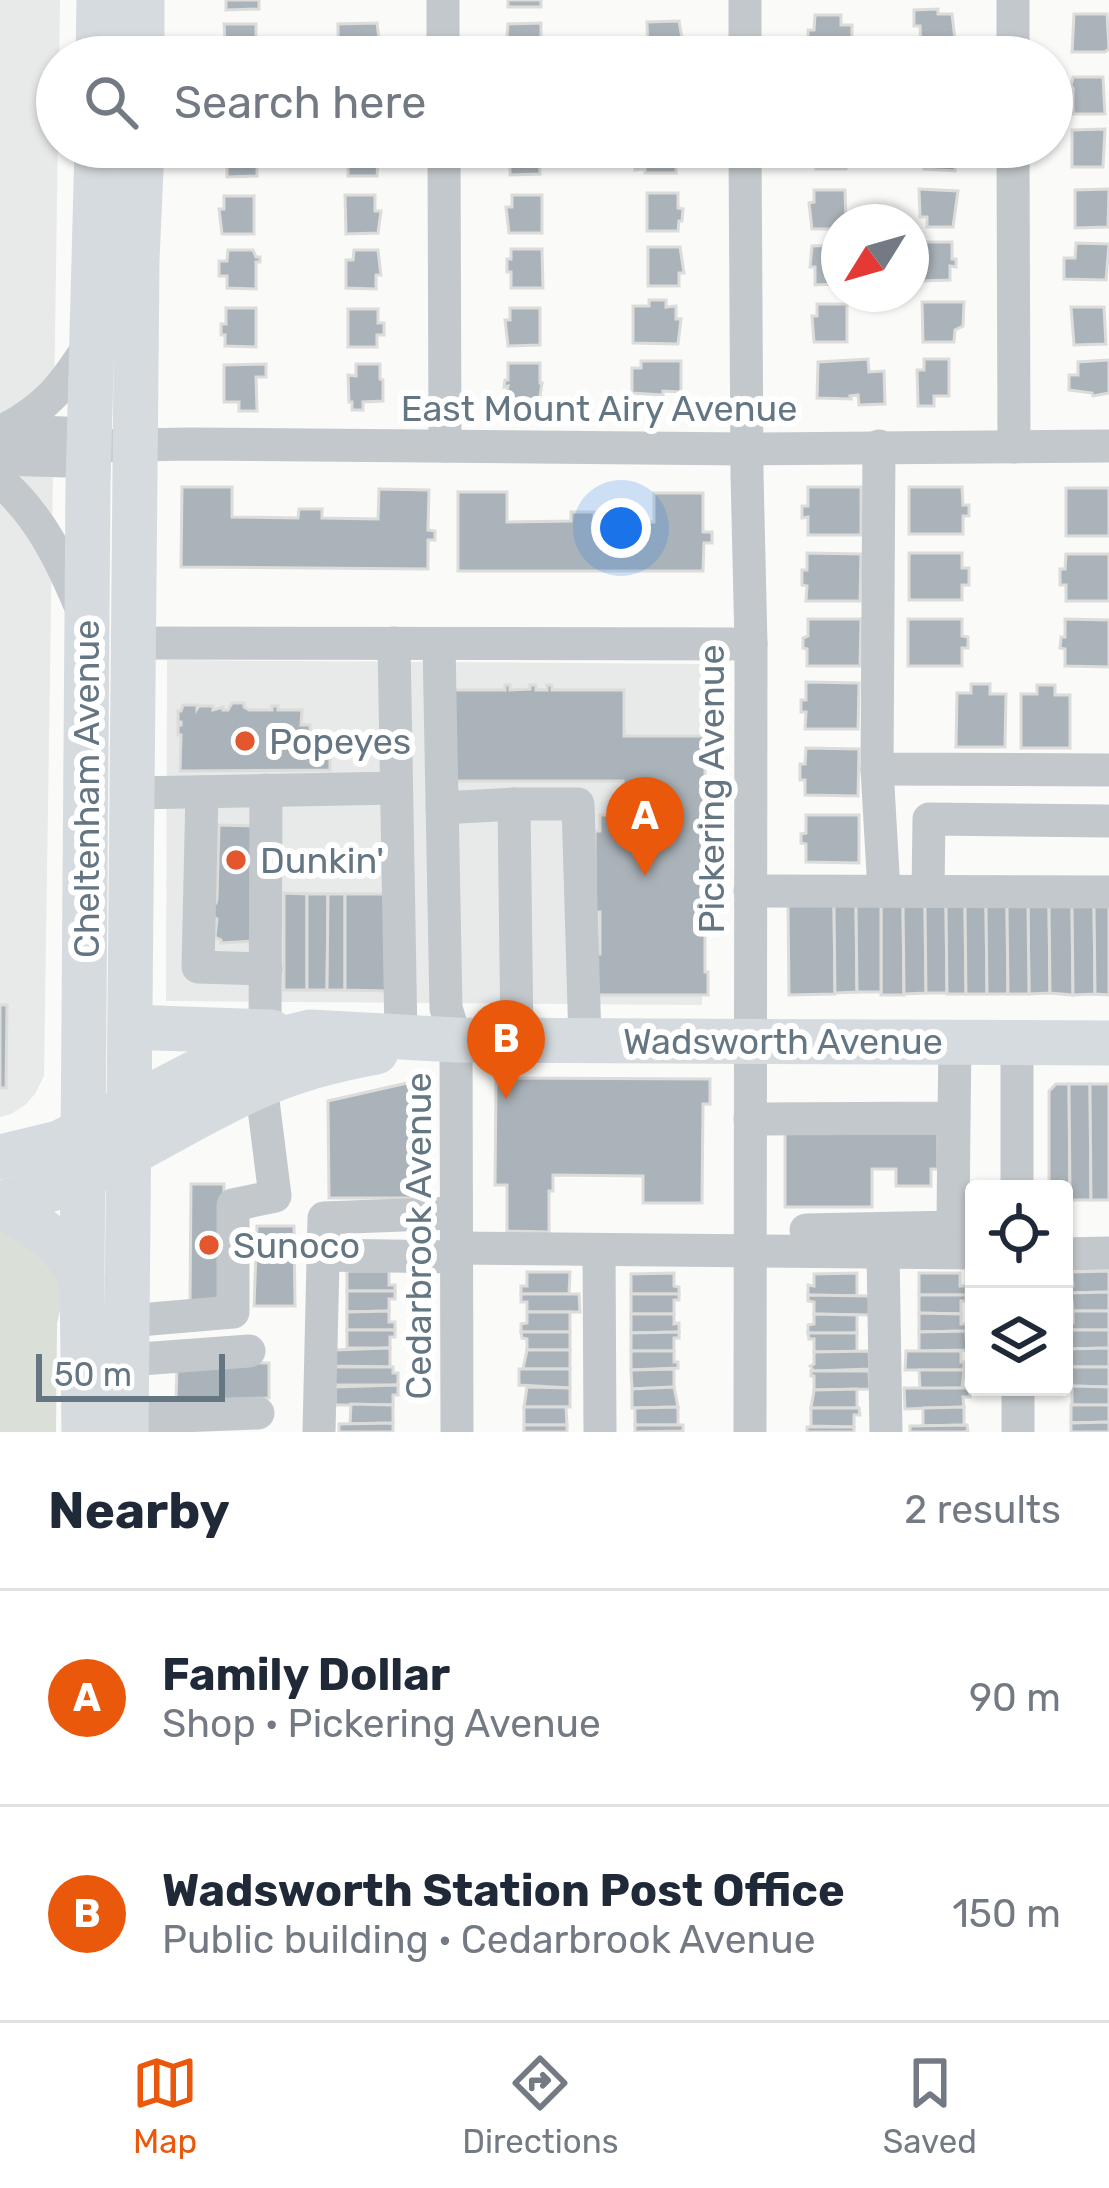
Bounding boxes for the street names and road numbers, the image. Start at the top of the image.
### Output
street label: East Mount Airy Avenue [401,387,797,430]
street label: Cheltenham Avenue [65,620,108,958]
street label: Pickering Avenue [690,644,733,934]
street label: Wadsworth Avenue [623,1020,943,1063]
street label: Cedarbrook Avenue [397,1072,440,1400]

